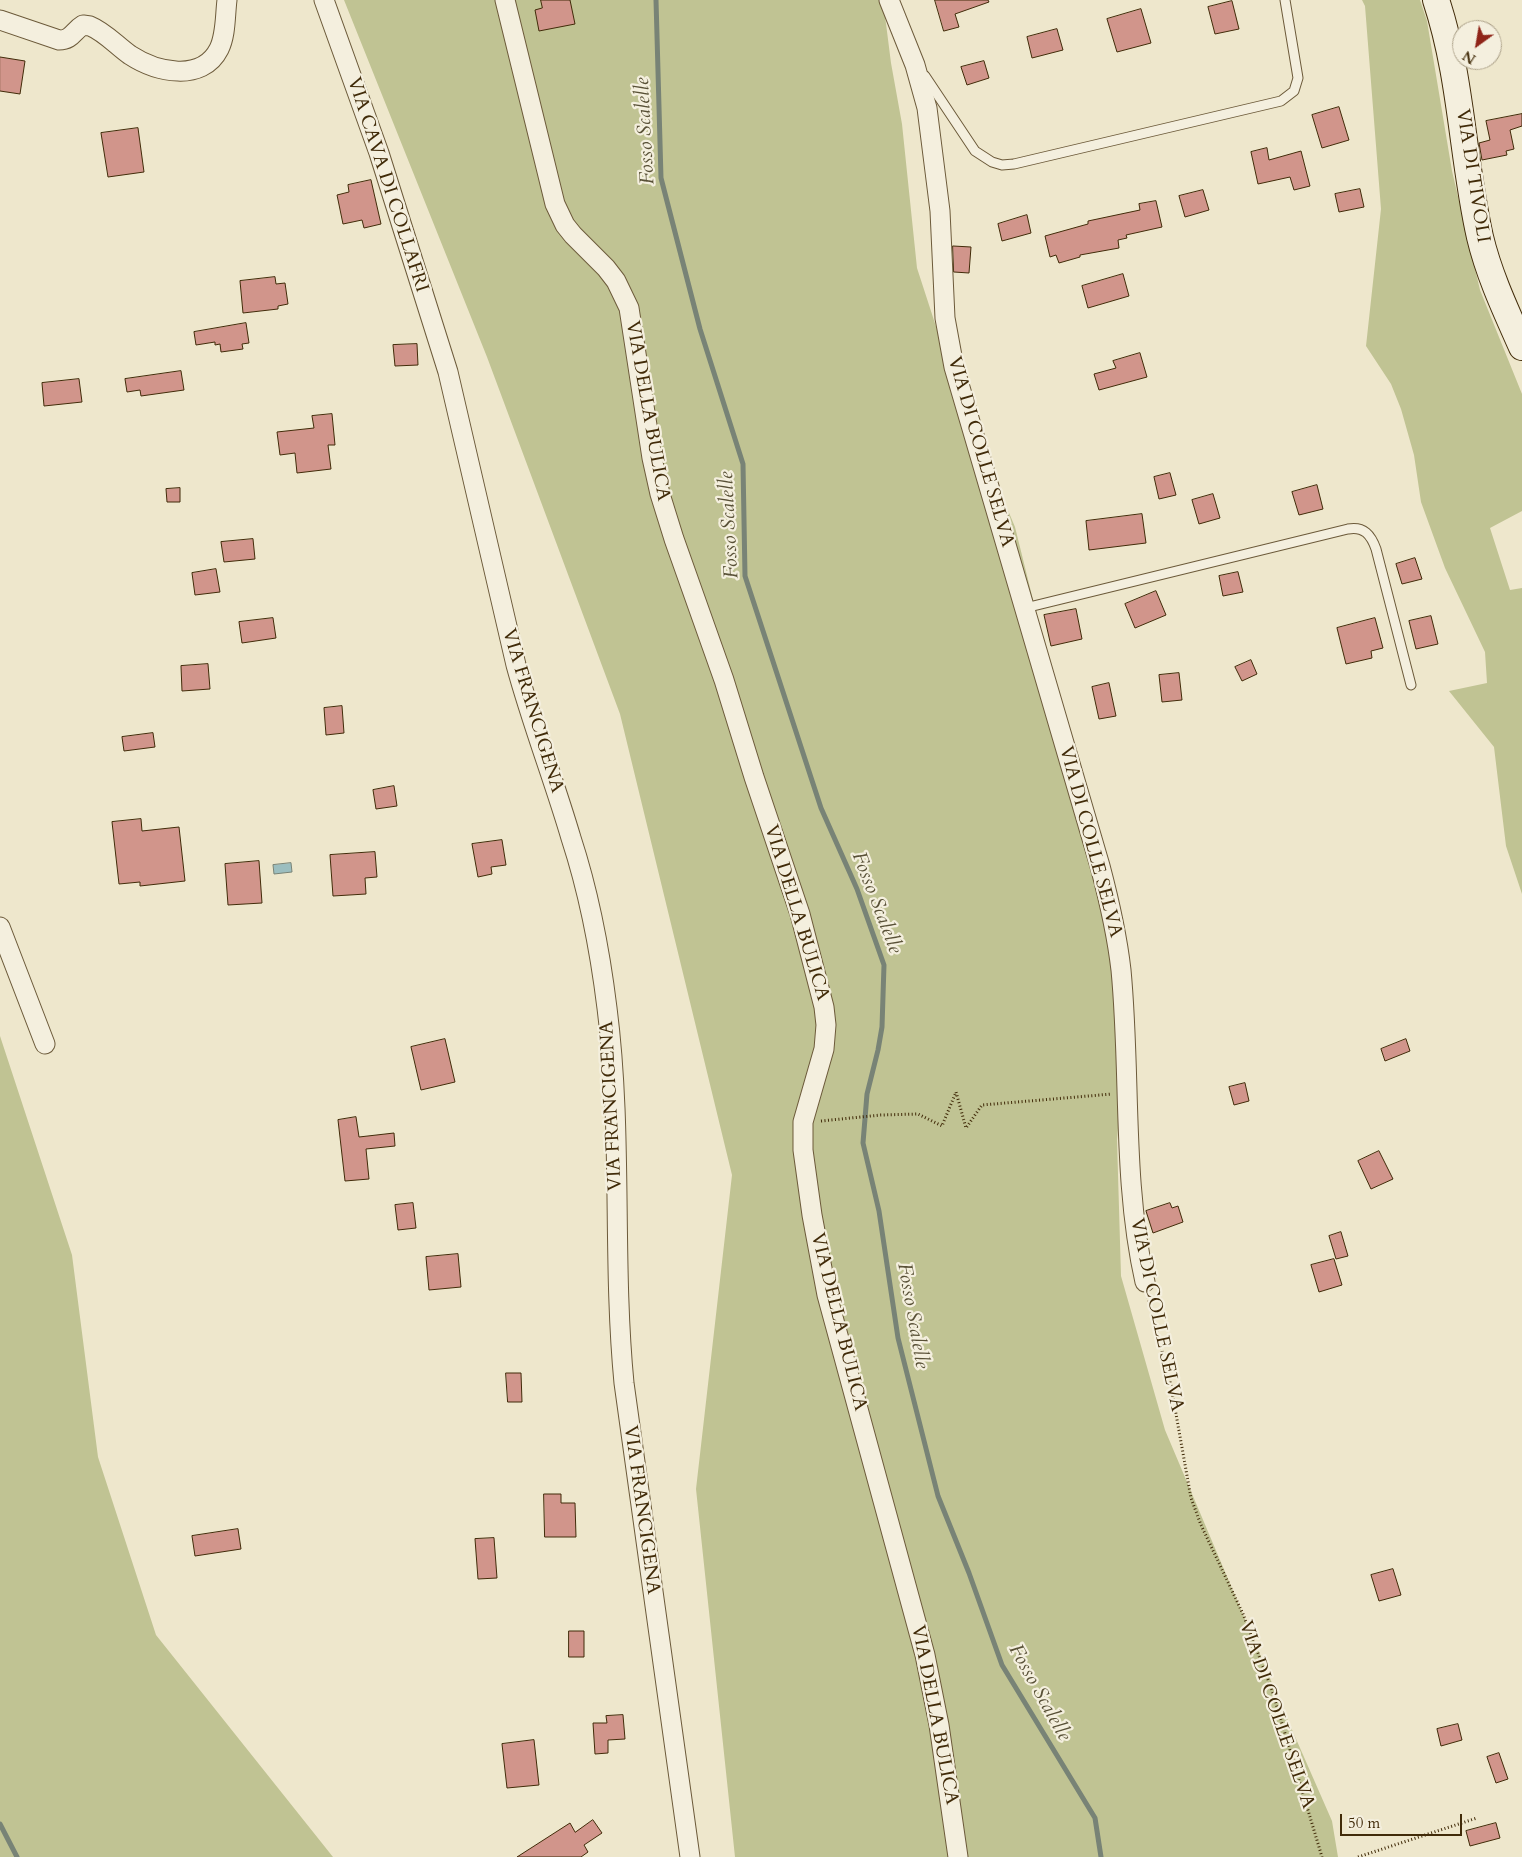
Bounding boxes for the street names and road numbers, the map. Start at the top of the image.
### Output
street label: VIA CAVA DI COLLAFRI [341,75,433,295]
street label: VIA DI TIVOLI [1450,108,1494,244]
street label: VIA DELLA BULICA [620,319,674,503]
street label: VIA DI COLLE SELVA [942,354,1018,550]
street label: VIA FRANCIGENA [496,626,568,796]
street label: VIA DI COLLE SELVA [1053,744,1127,940]
street label: VIA DELLA BULICA [758,823,834,1003]
street label: VIA FRANCIGENA [596,1020,628,1192]
street label: VIA DI COLLE SELVA [1124,1216,1188,1414]
street label: VIA DELLA BULICA [805,1231,871,1413]
street label: VIA FRANCIGENA [618,1424,664,1596]
street label: VIA DI COLLE SELVA [1233,1618,1319,1812]
street label: VIA DELLA BULICA [905,1623,963,1807]

